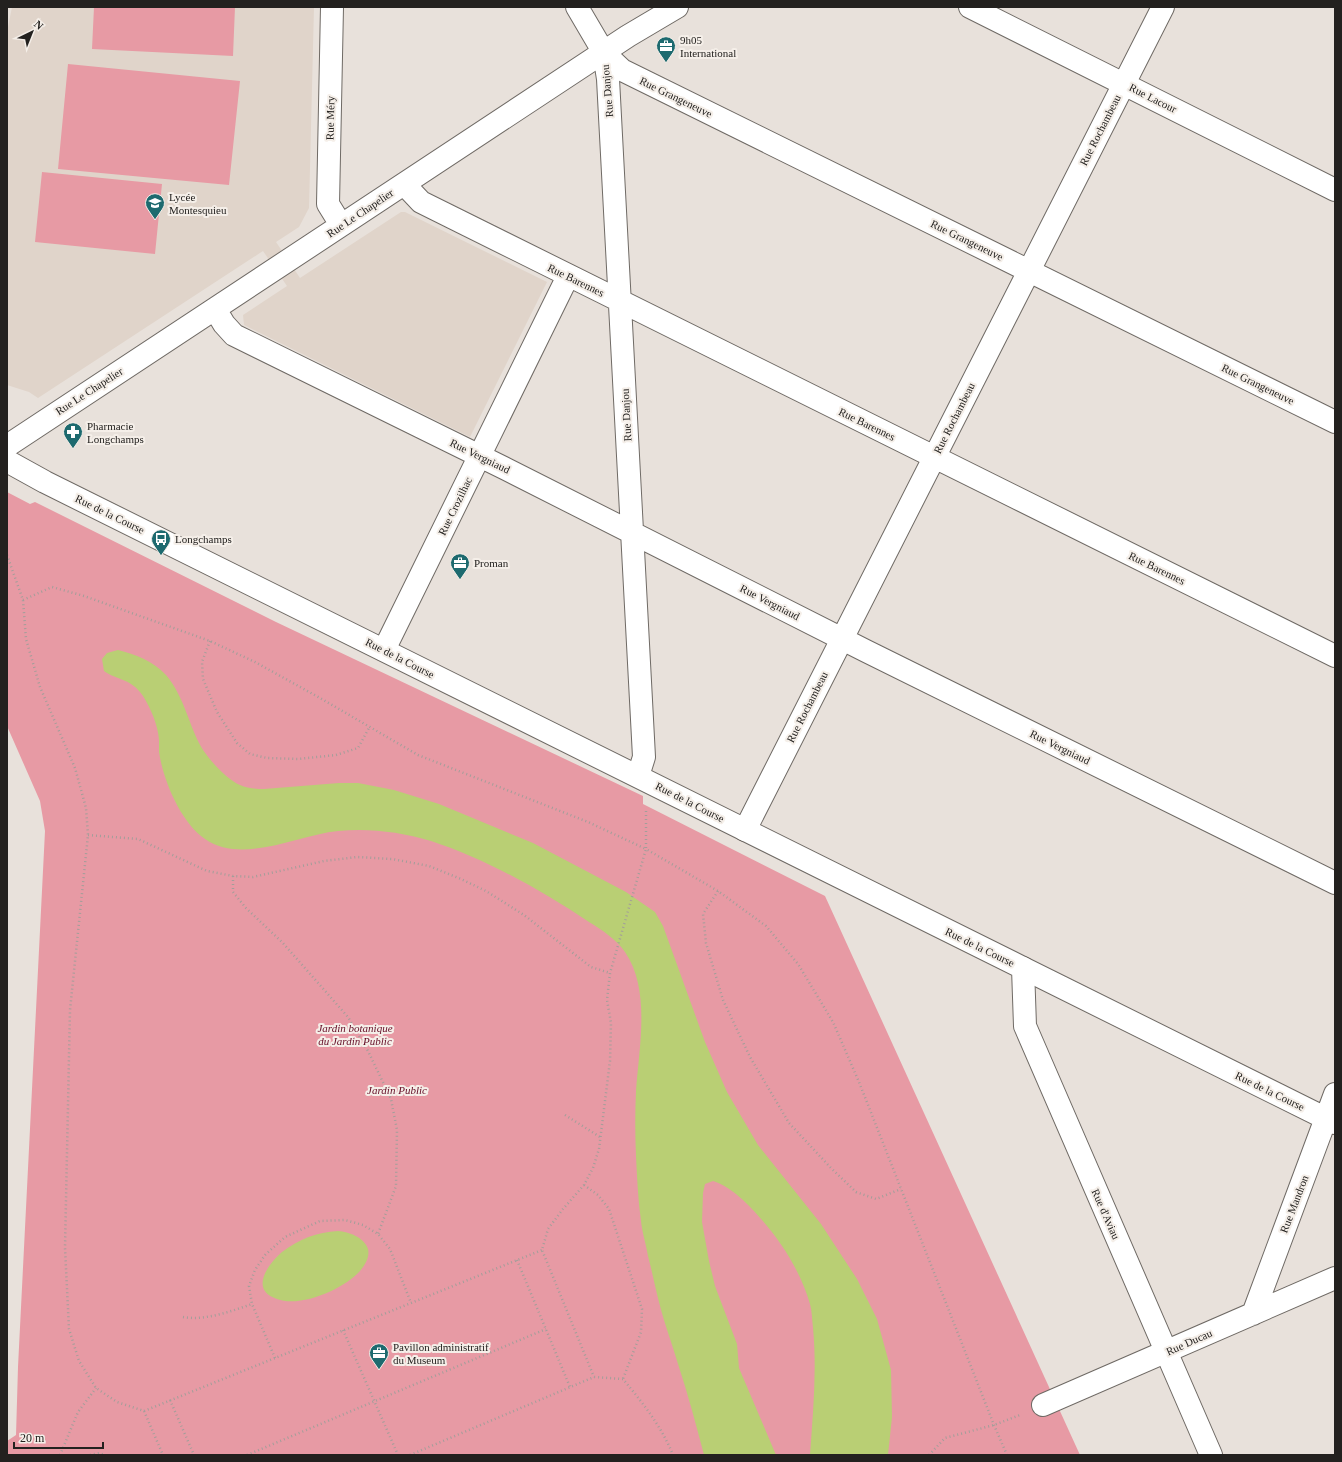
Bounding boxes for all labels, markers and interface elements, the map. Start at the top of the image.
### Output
north arrow [12,12,52,52]
text: N [32,18,46,32]
place label: 9h05 International [680,34,736,59]
office icon: 9h05 International [655,35,677,63]
street label: Rue Danjou [599,64,615,118]
street label: Rue Grangeneuve [638,74,714,120]
street label: Rue Lacour [1127,81,1179,115]
street label: Rue Rochambeau [1077,92,1123,167]
street label: Rue Méry [324,95,336,140]
street label: Rue Le Chapelier [324,186,396,240]
place label: Lycée Montesquieu [169,191,227,216]
school or university icon: Lycée Montesquieu [144,192,166,220]
street label: Rue Grangeneuve [929,217,1005,263]
street label: Rue Barennes [546,261,606,299]
street label: Rue Grangeneuve [1220,361,1296,407]
street label: Rue Le Chapelier [53,365,125,417]
street label: Rue Rochambeau [931,380,977,455]
street label: Rue Danjou [619,388,633,442]
street label: Rue Barennes [837,405,897,443]
place label: Pharmacie Longchamps [87,420,144,445]
pharmacy icon: Pharmacie Longchamps [62,421,84,449]
street label: Rue Vergniaud [448,436,512,476]
street label: Rue Crozilhac [436,475,474,537]
street label: Rue de la Course [73,492,147,536]
bus stop icon: Longchamps [150,528,172,556]
place label: Longchamps [175,533,232,545]
street label: Rue Barennes [1127,549,1187,587]
office icon: Proman [449,552,471,580]
place label: Proman [474,557,509,569]
street label: Rue Vergniaud [738,582,802,622]
street label: Rue de la Course [364,636,436,681]
street label: Rue Rochambeau [784,669,830,744]
street label: Rue Vergniaud [1028,727,1092,767]
street label: Rue de la Course [654,780,726,825]
street label: Rue de la Course [943,925,1017,969]
park label: Jardin botanique du Jardin Public [317,1022,393,1047]
street label: Rue de la Course [1233,1069,1307,1113]
park label: Jardin Public [367,1084,427,1096]
street label: Rue Mandron [1278,1173,1311,1235]
street label: Rue d'Aviau [1090,1187,1123,1242]
street label: Rue Ducau [1164,1326,1214,1357]
place label: Pavillon administratif du Museum [393,1341,489,1366]
office icon: Pavillon administratif du Museum [368,1342,390,1370]
scale bar [14,1424,103,1450]
text: 20 m [20,1431,45,1445]

